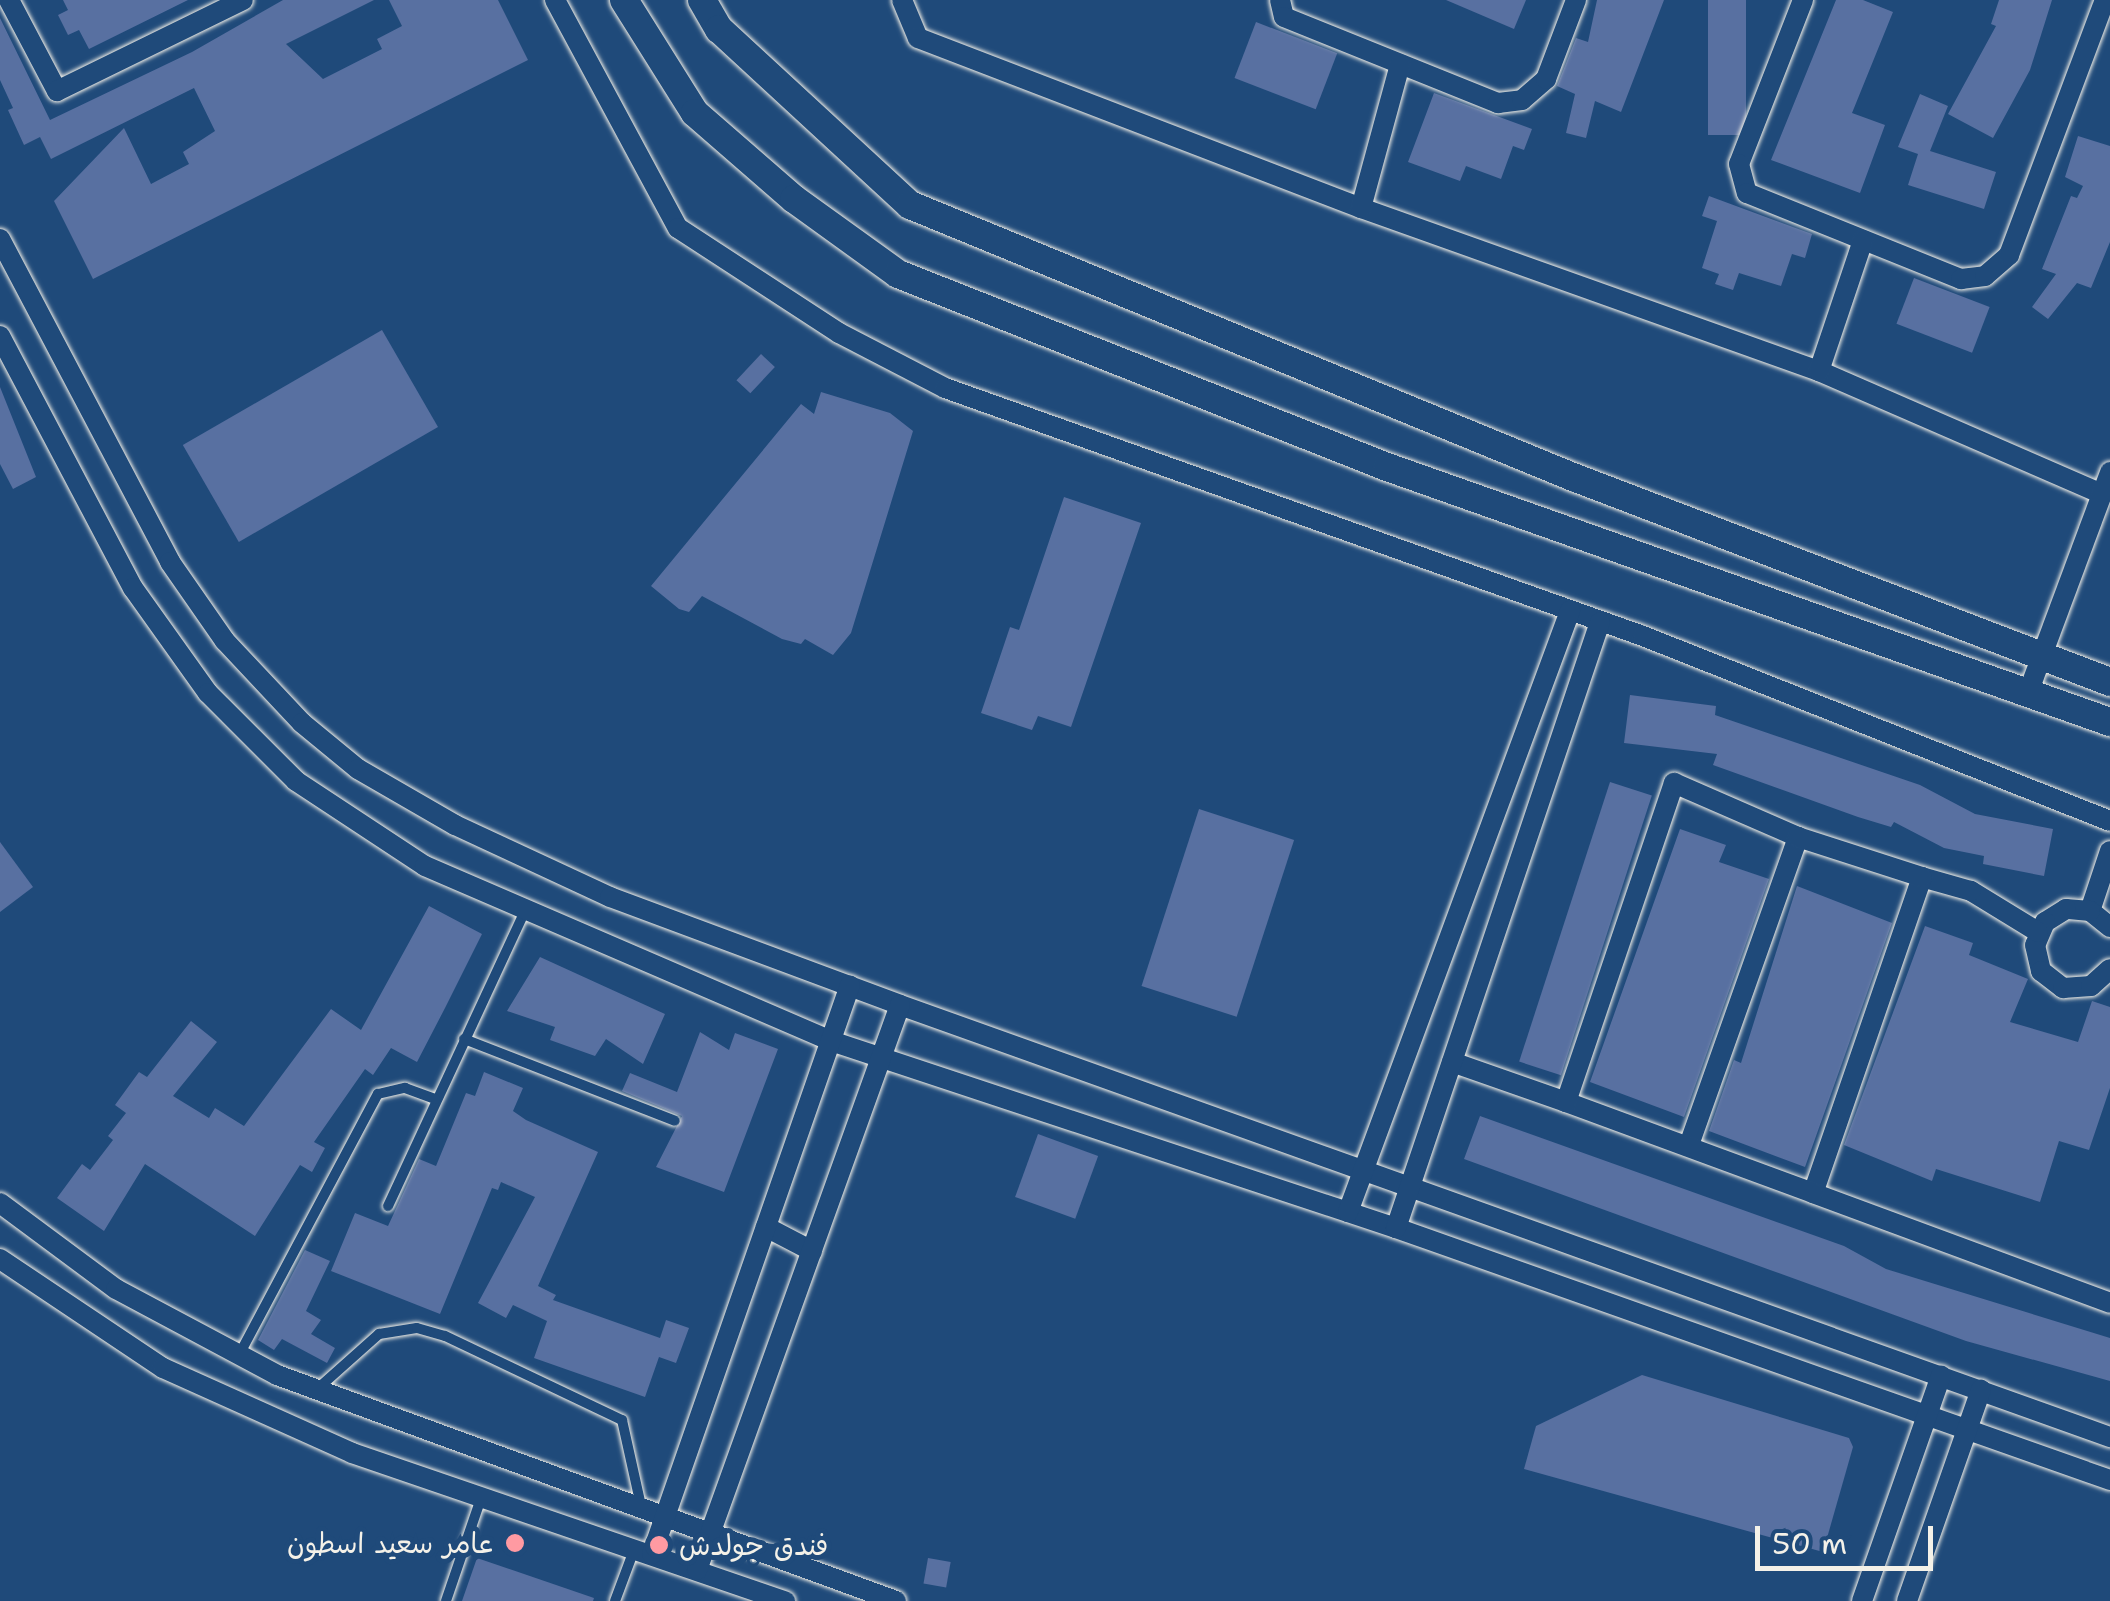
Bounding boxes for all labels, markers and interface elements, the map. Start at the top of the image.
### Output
scale bar [1760,1506,1938,1568]
text: 50 m [1772,1523,1847,1564]
place label: عامر سعيد اسطون [287,1526,495,1560]
place label: فندق جولدش [679,1528,828,1562]
marker: عامر سعيد اسطون [504,1532,526,1554]
marker: فندق جولدش [648,1534,670,1556]

